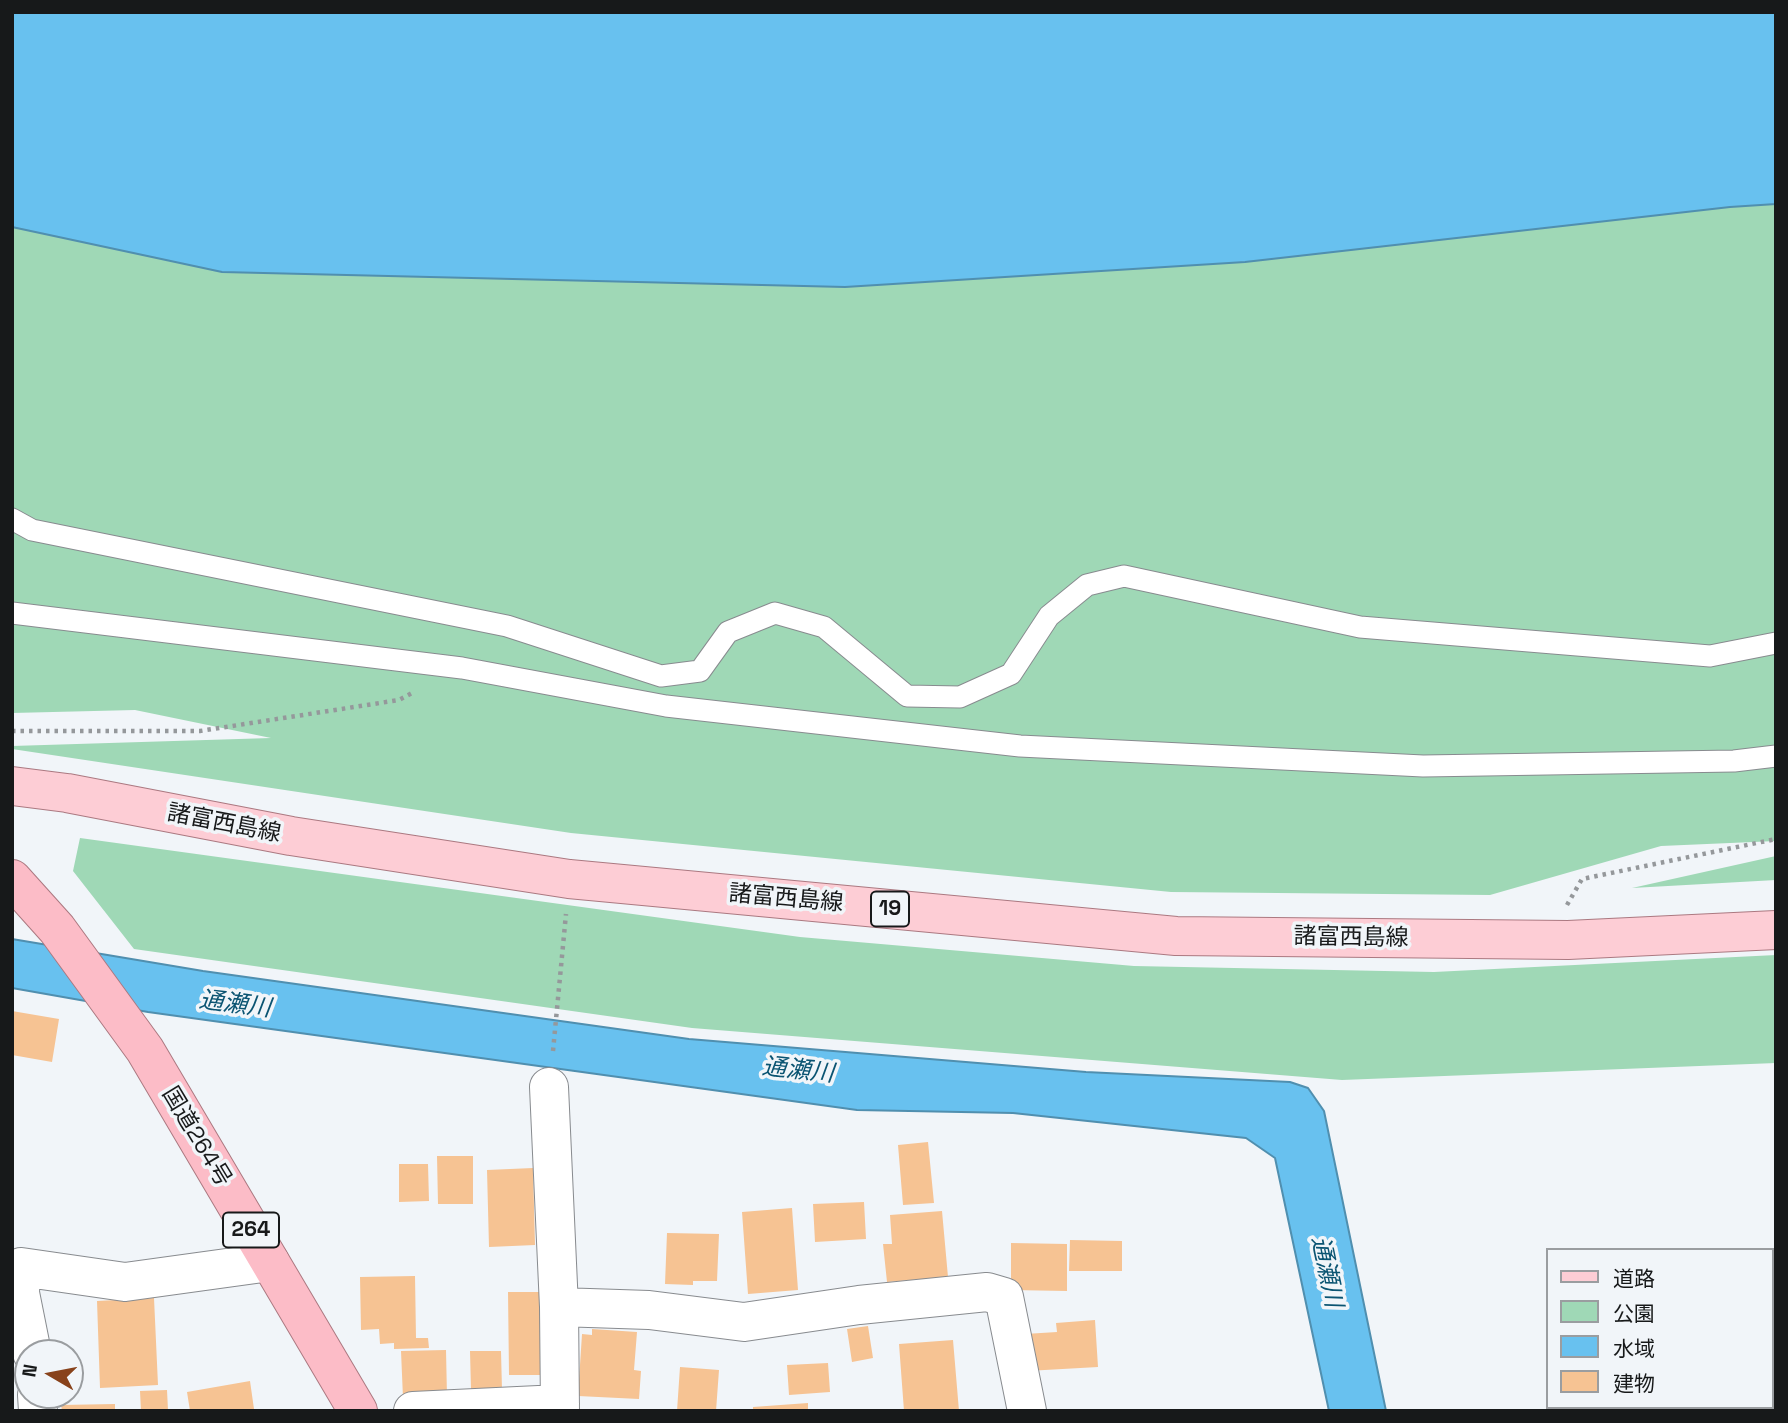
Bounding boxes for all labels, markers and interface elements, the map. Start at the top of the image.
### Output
street label: 諸富西島線 [165,799,283,849]
street label: 諸富西島線 [728,880,844,918]
road number: 19 [871,892,909,926]
street label: 諸富西島線 [1293,923,1409,953]
water label: 通瀬川 [198,986,272,1024]
water label: 通瀬川 [761,1053,835,1089]
street label: 国道264号 [156,1082,236,1192]
road number: 264 [223,1212,279,1248]
water label: 通瀬川 [1304,1234,1348,1310]
legend [1546,1248,1774,1409]
text: 道路 [1613,1265,1655,1292]
text: 公園 [1613,1300,1655,1327]
text: 水域 [1613,1335,1655,1362]
north arrow [14,1339,84,1409]
text: N [16,1362,43,1379]
text: 建物 [1613,1370,1655,1397]

